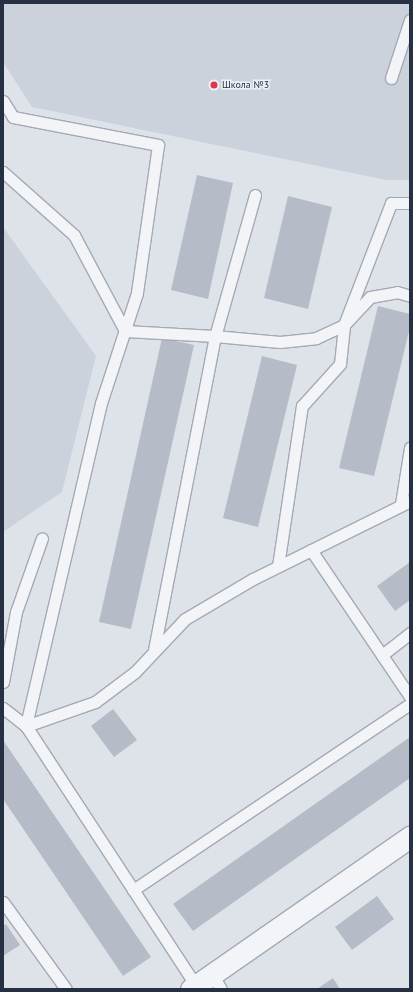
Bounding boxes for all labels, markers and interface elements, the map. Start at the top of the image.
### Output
place label: Школа №3 [222,79,269,91]
marker: Школа №3 [209,80,219,90]

